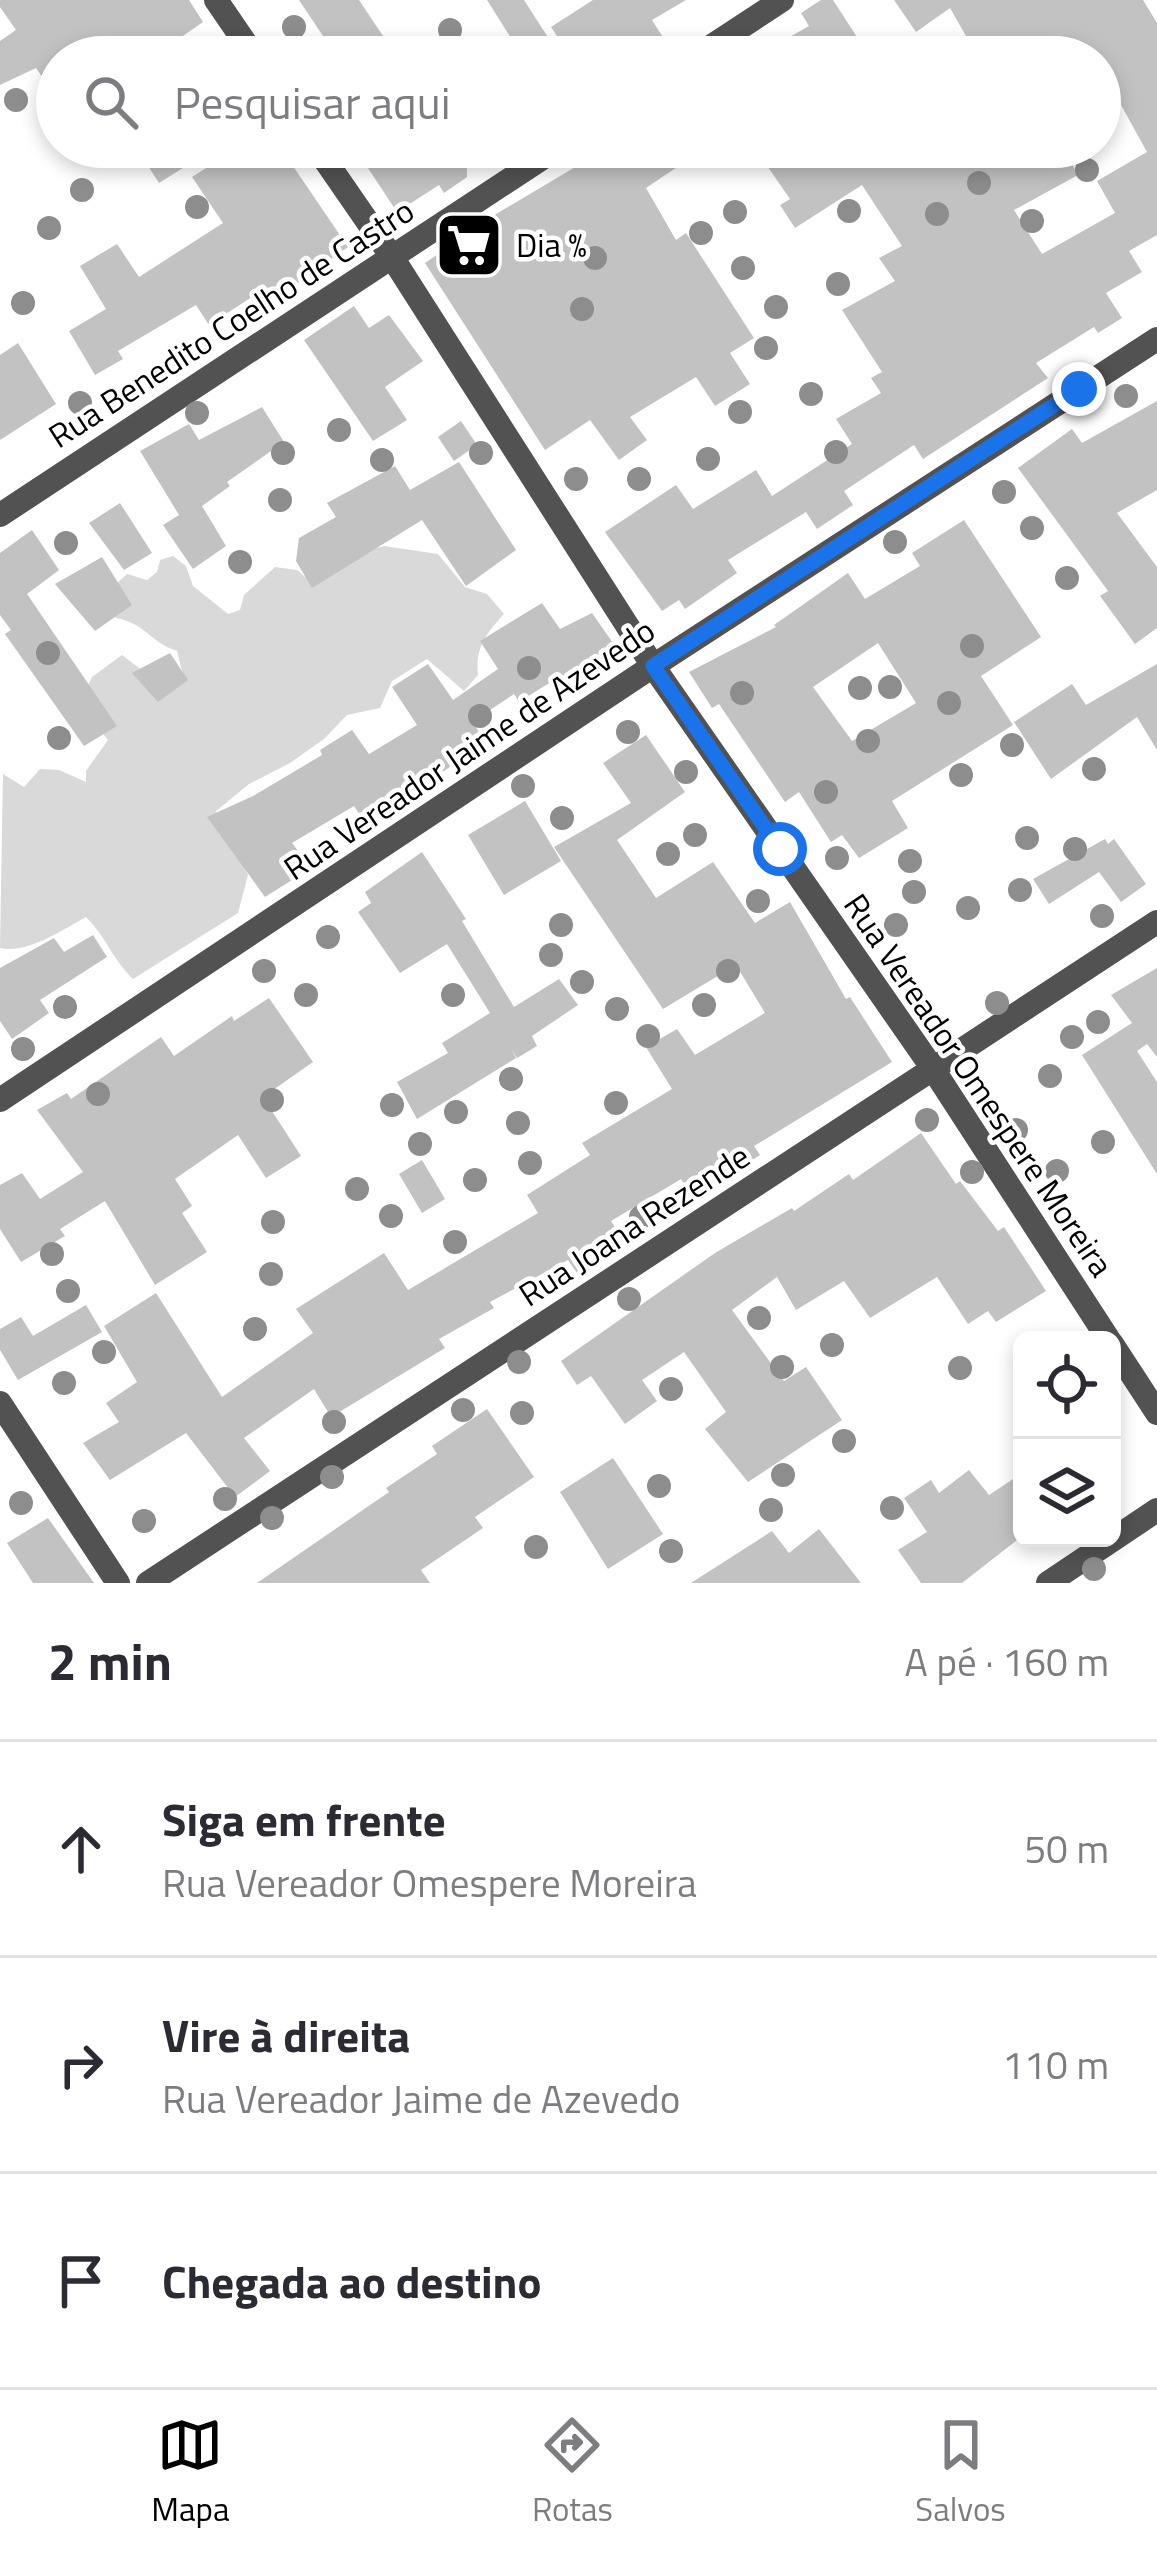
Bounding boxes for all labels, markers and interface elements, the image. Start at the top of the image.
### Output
search box [36,36,1121,168]
text: Pesquisar aqui [174,68,450,136]
icon: search [78,69,144,135]
street label: Rua Benedito Coelho de Castro [38,186,424,460]
supermarket icon: Dia % [434,210,504,280]
place label: Dia % [516,220,587,270]
route end [1052,362,1106,416]
street label: Rua Vereador Jaime de Azevedo [273,606,665,892]
route start [753,822,807,876]
street label: Rua Vereador Omespere Moreira [832,883,1126,1287]
street label: Rua Joana Rezende [509,1131,759,1319]
map controls [1013,1331,1121,1547]
button: locate [1013,1331,1121,1439]
button: layers [1013,1439,1121,1547]
text: 2 min [48,1622,172,1700]
text: A pé · 160 m [905,1632,1109,1691]
text: Siga em frente [162,1785,446,1853]
icon: ahead [48,1816,114,1882]
text: 50 m [1024,1819,1109,1878]
text: Rua Vereador Omespere Moreira [162,1853,697,1912]
text: Vire à direita [162,2001,410,2069]
icon: right [48,2032,114,2098]
text: 110 m [1002,2035,1109,2094]
text: Rua Vereador Jaime de Azevedo [162,2069,680,2128]
text: Chegada ao destino [162,2247,541,2315]
icon: arrive [48,2248,114,2314]
tab: Mapa [151,2412,229,2534]
tab: Rotas [532,2412,613,2534]
tab: Salvos [915,2412,1006,2534]

